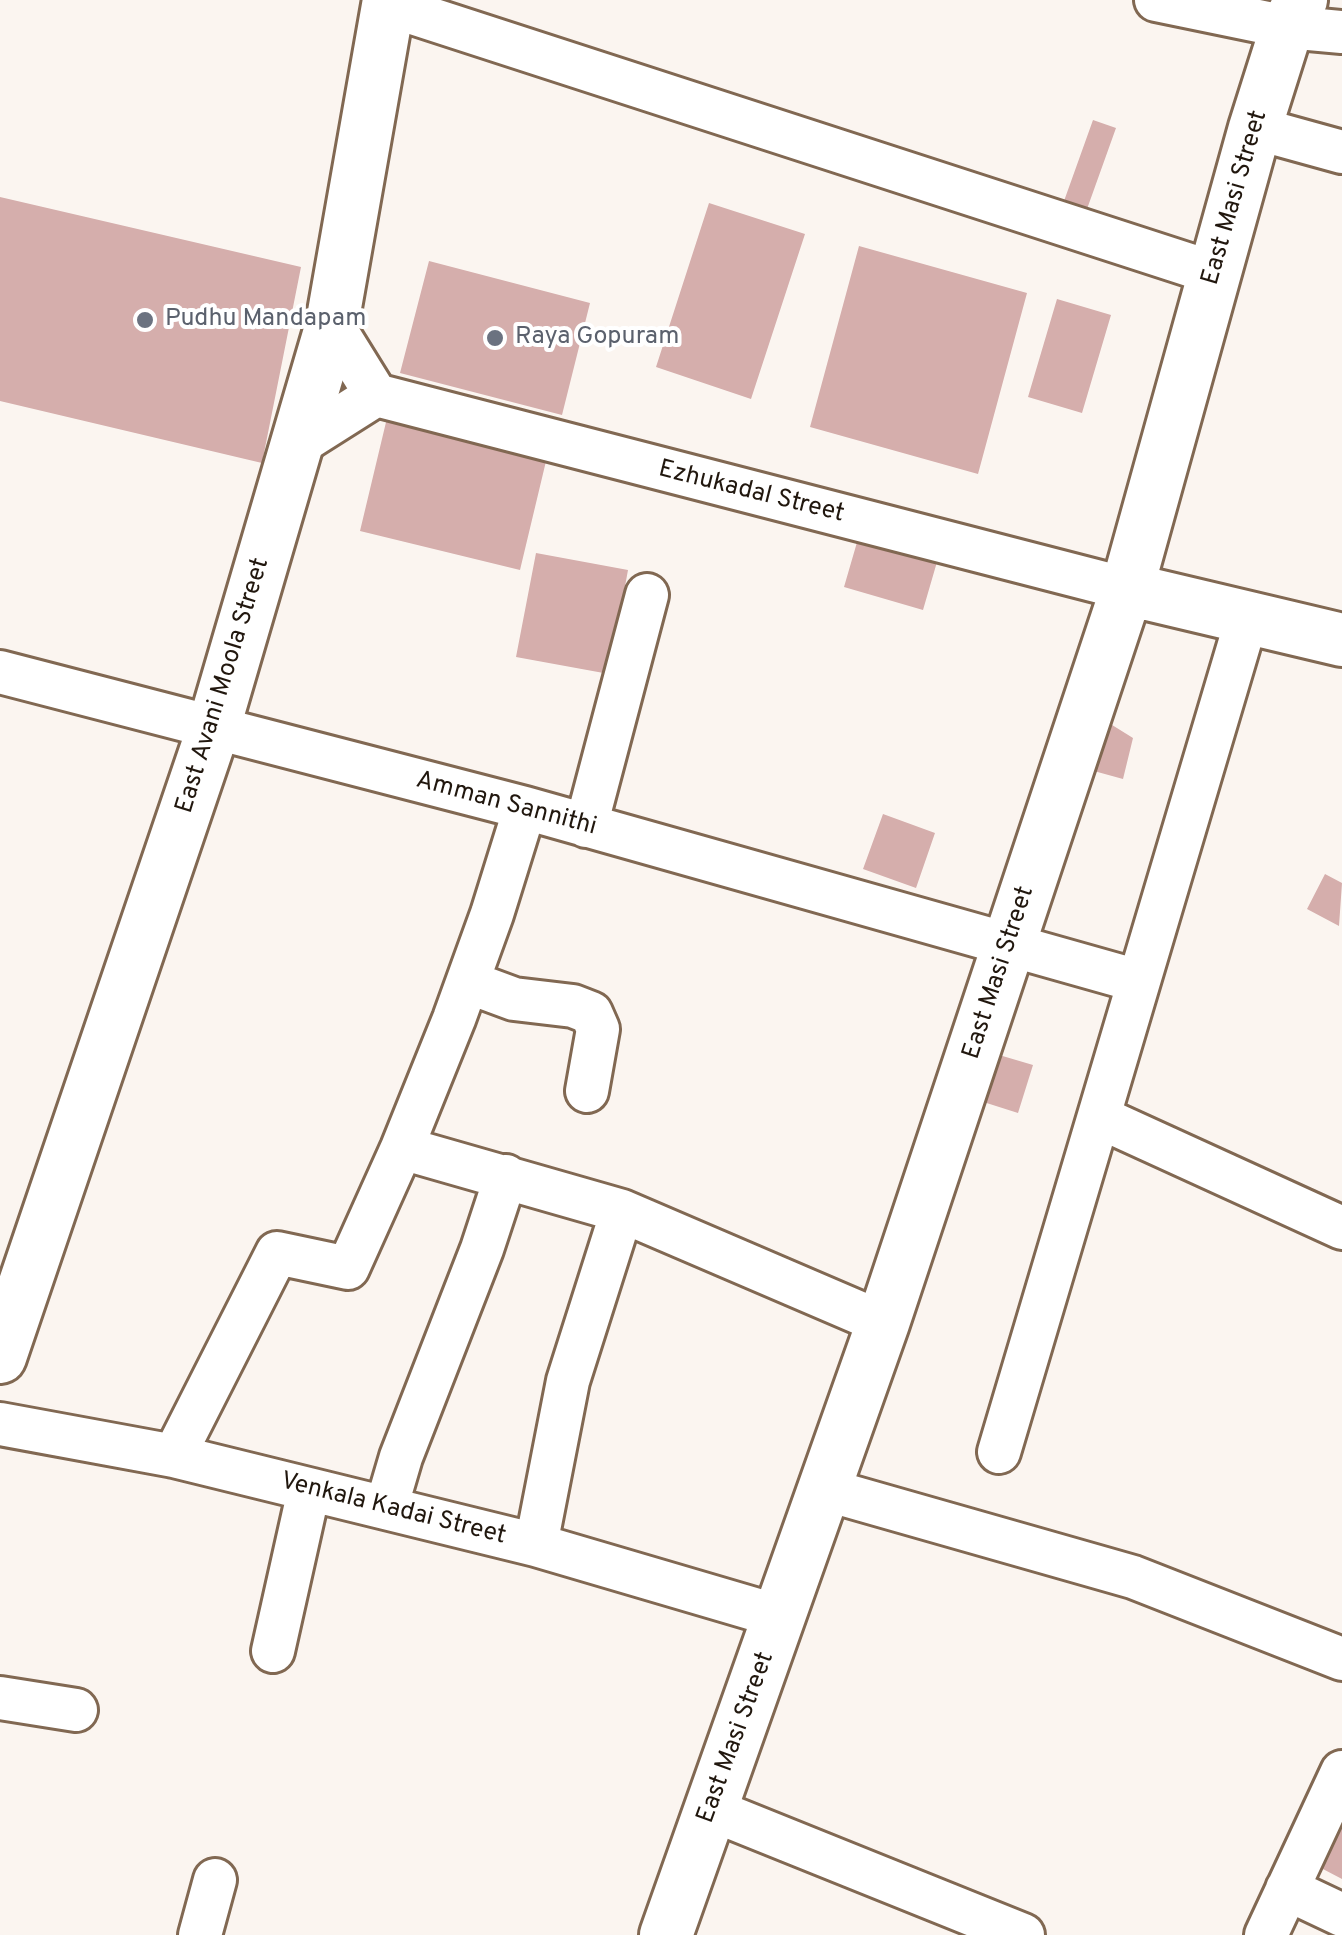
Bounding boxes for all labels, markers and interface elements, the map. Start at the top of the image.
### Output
street label: East Masi Street [1197,107,1275,289]
place label: Pudhu Mandapam [165,305,366,335]
marker: Pudhu Mandapam [134,309,156,331]
place label: Raya Gopuram [515,323,679,353]
marker: Raya Gopuram [484,327,506,349]
street label: Ezhukadal Street [655,455,847,531]
street label: East Avani Moola Street [171,555,277,817]
street label: Amman Sannithi [412,766,600,844]
street label: East Masi Street [958,883,1042,1063]
street label: Venkala Kadai Street [277,1468,509,1552]
street label: East Masi Street [692,1648,782,1828]

